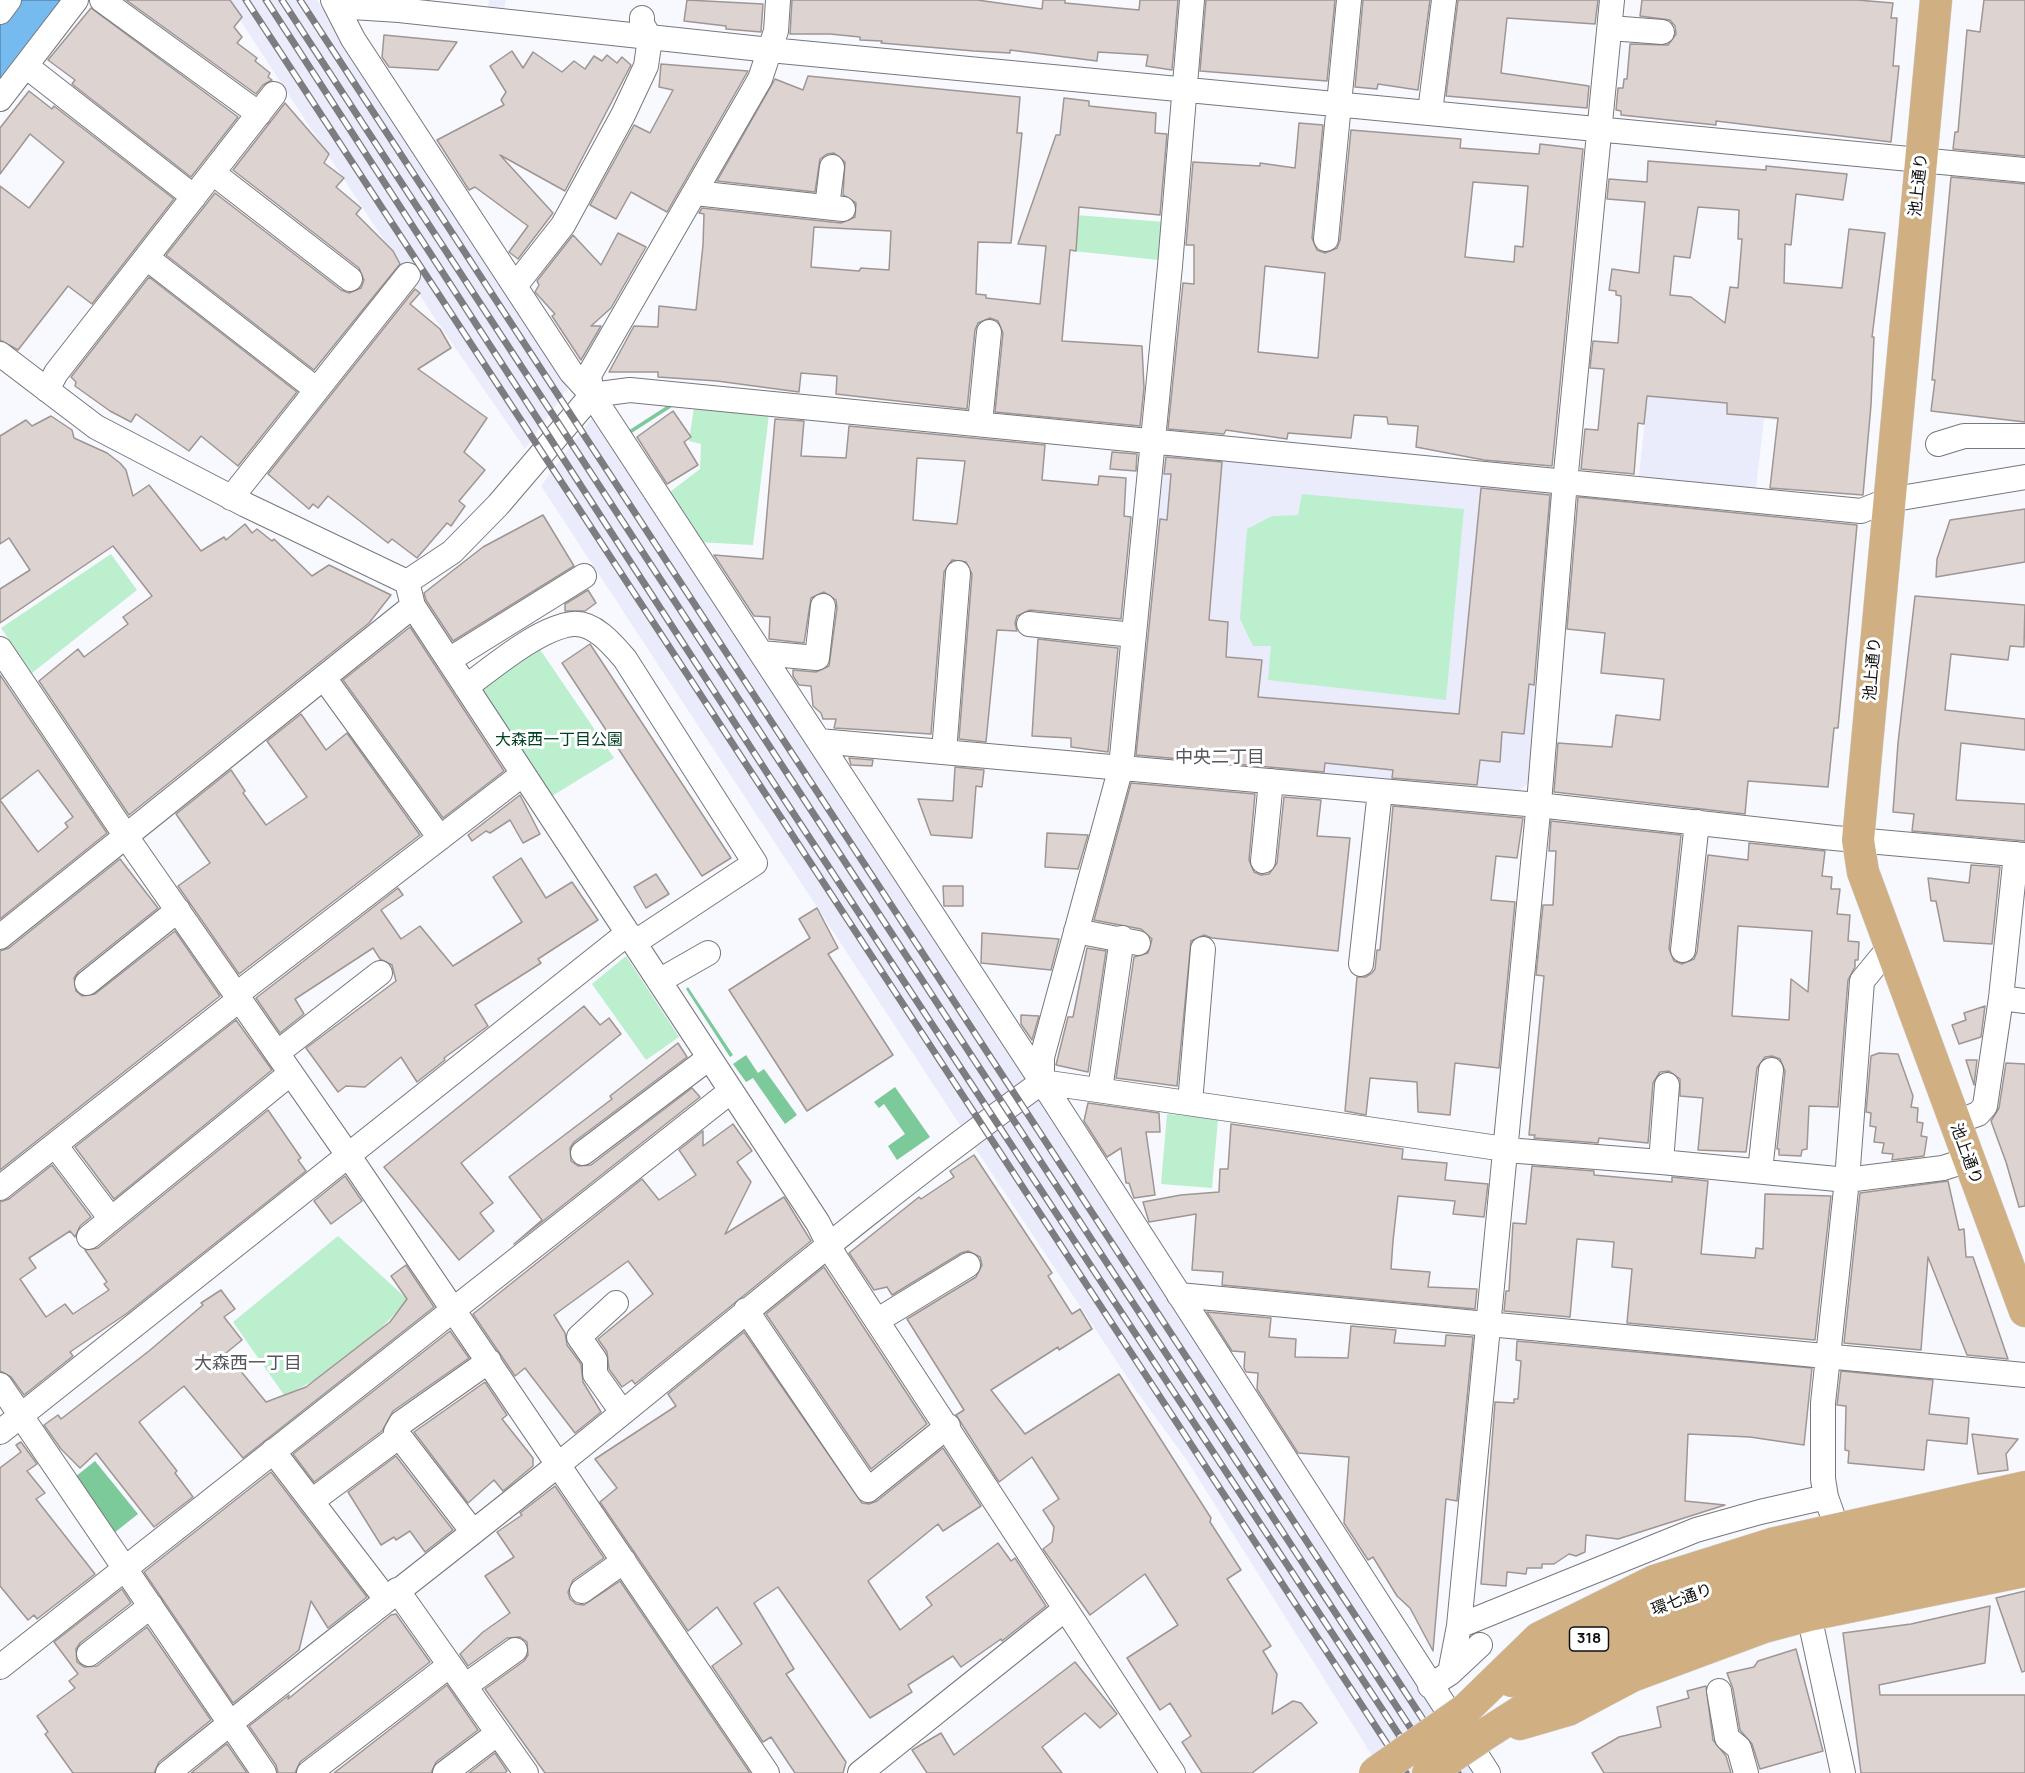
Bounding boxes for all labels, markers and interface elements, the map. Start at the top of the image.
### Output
street label: 池上通り [1906,152,1932,218]
street label: 池上通り [1861,636,1885,702]
park label: 大森西一丁目公園 [495,731,623,751]
district label: 中央二丁目 [1175,747,1265,769]
street label: 池上通り [1946,1121,1986,1187]
district label: 大森西一丁目 [194,1353,302,1375]
street label: 環七通り [1649,1580,1715,1620]
road number: 318 [1570,1627,1608,1651]

